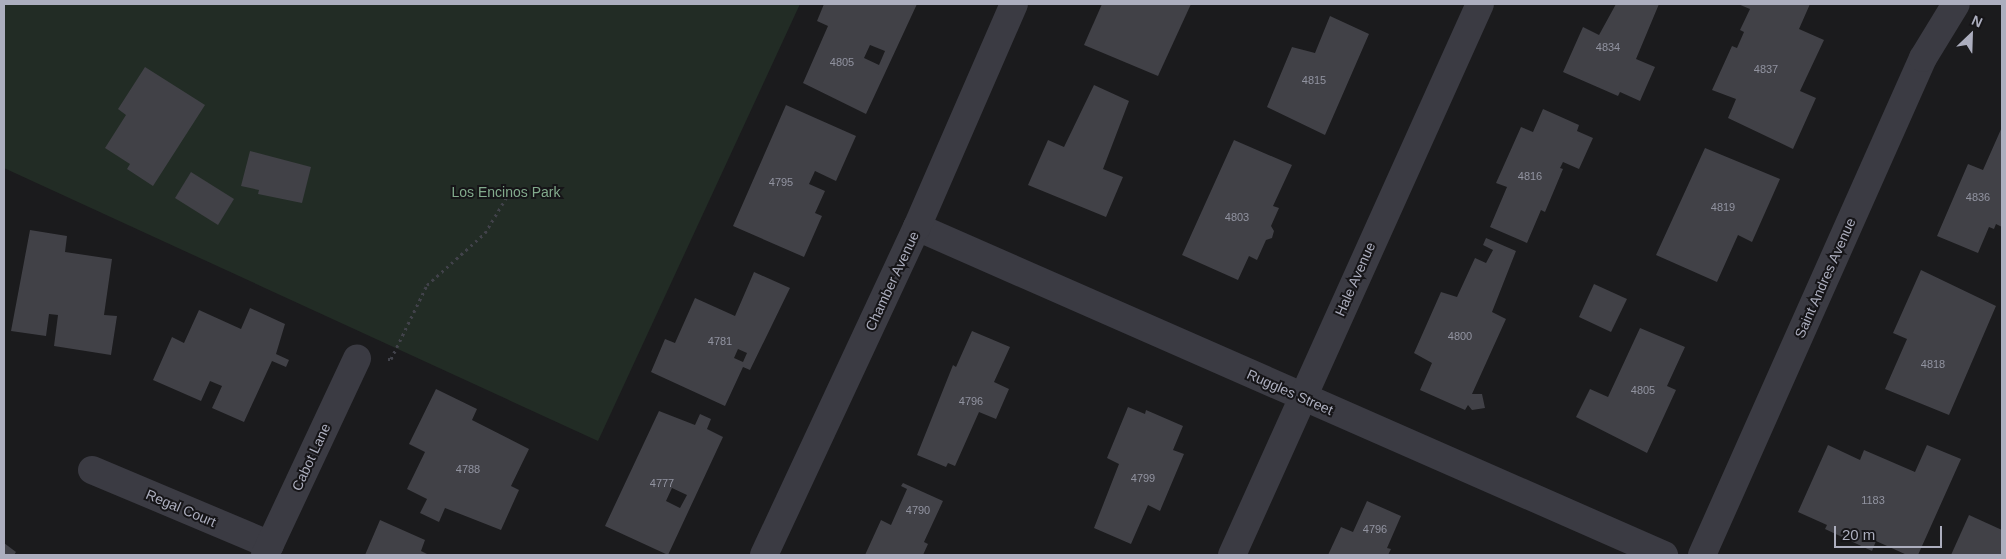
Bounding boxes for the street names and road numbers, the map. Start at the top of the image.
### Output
street label: Saint Andres Avenue [1791,215,1859,341]
street label: Chamber Avenue [861,228,923,334]
street label: Hale Avenue [1331,239,1379,319]
street label: Ruggles Street [1244,365,1336,419]
street label: Cabot Lane [288,421,334,493]
street label: Regal Court [143,486,219,530]

